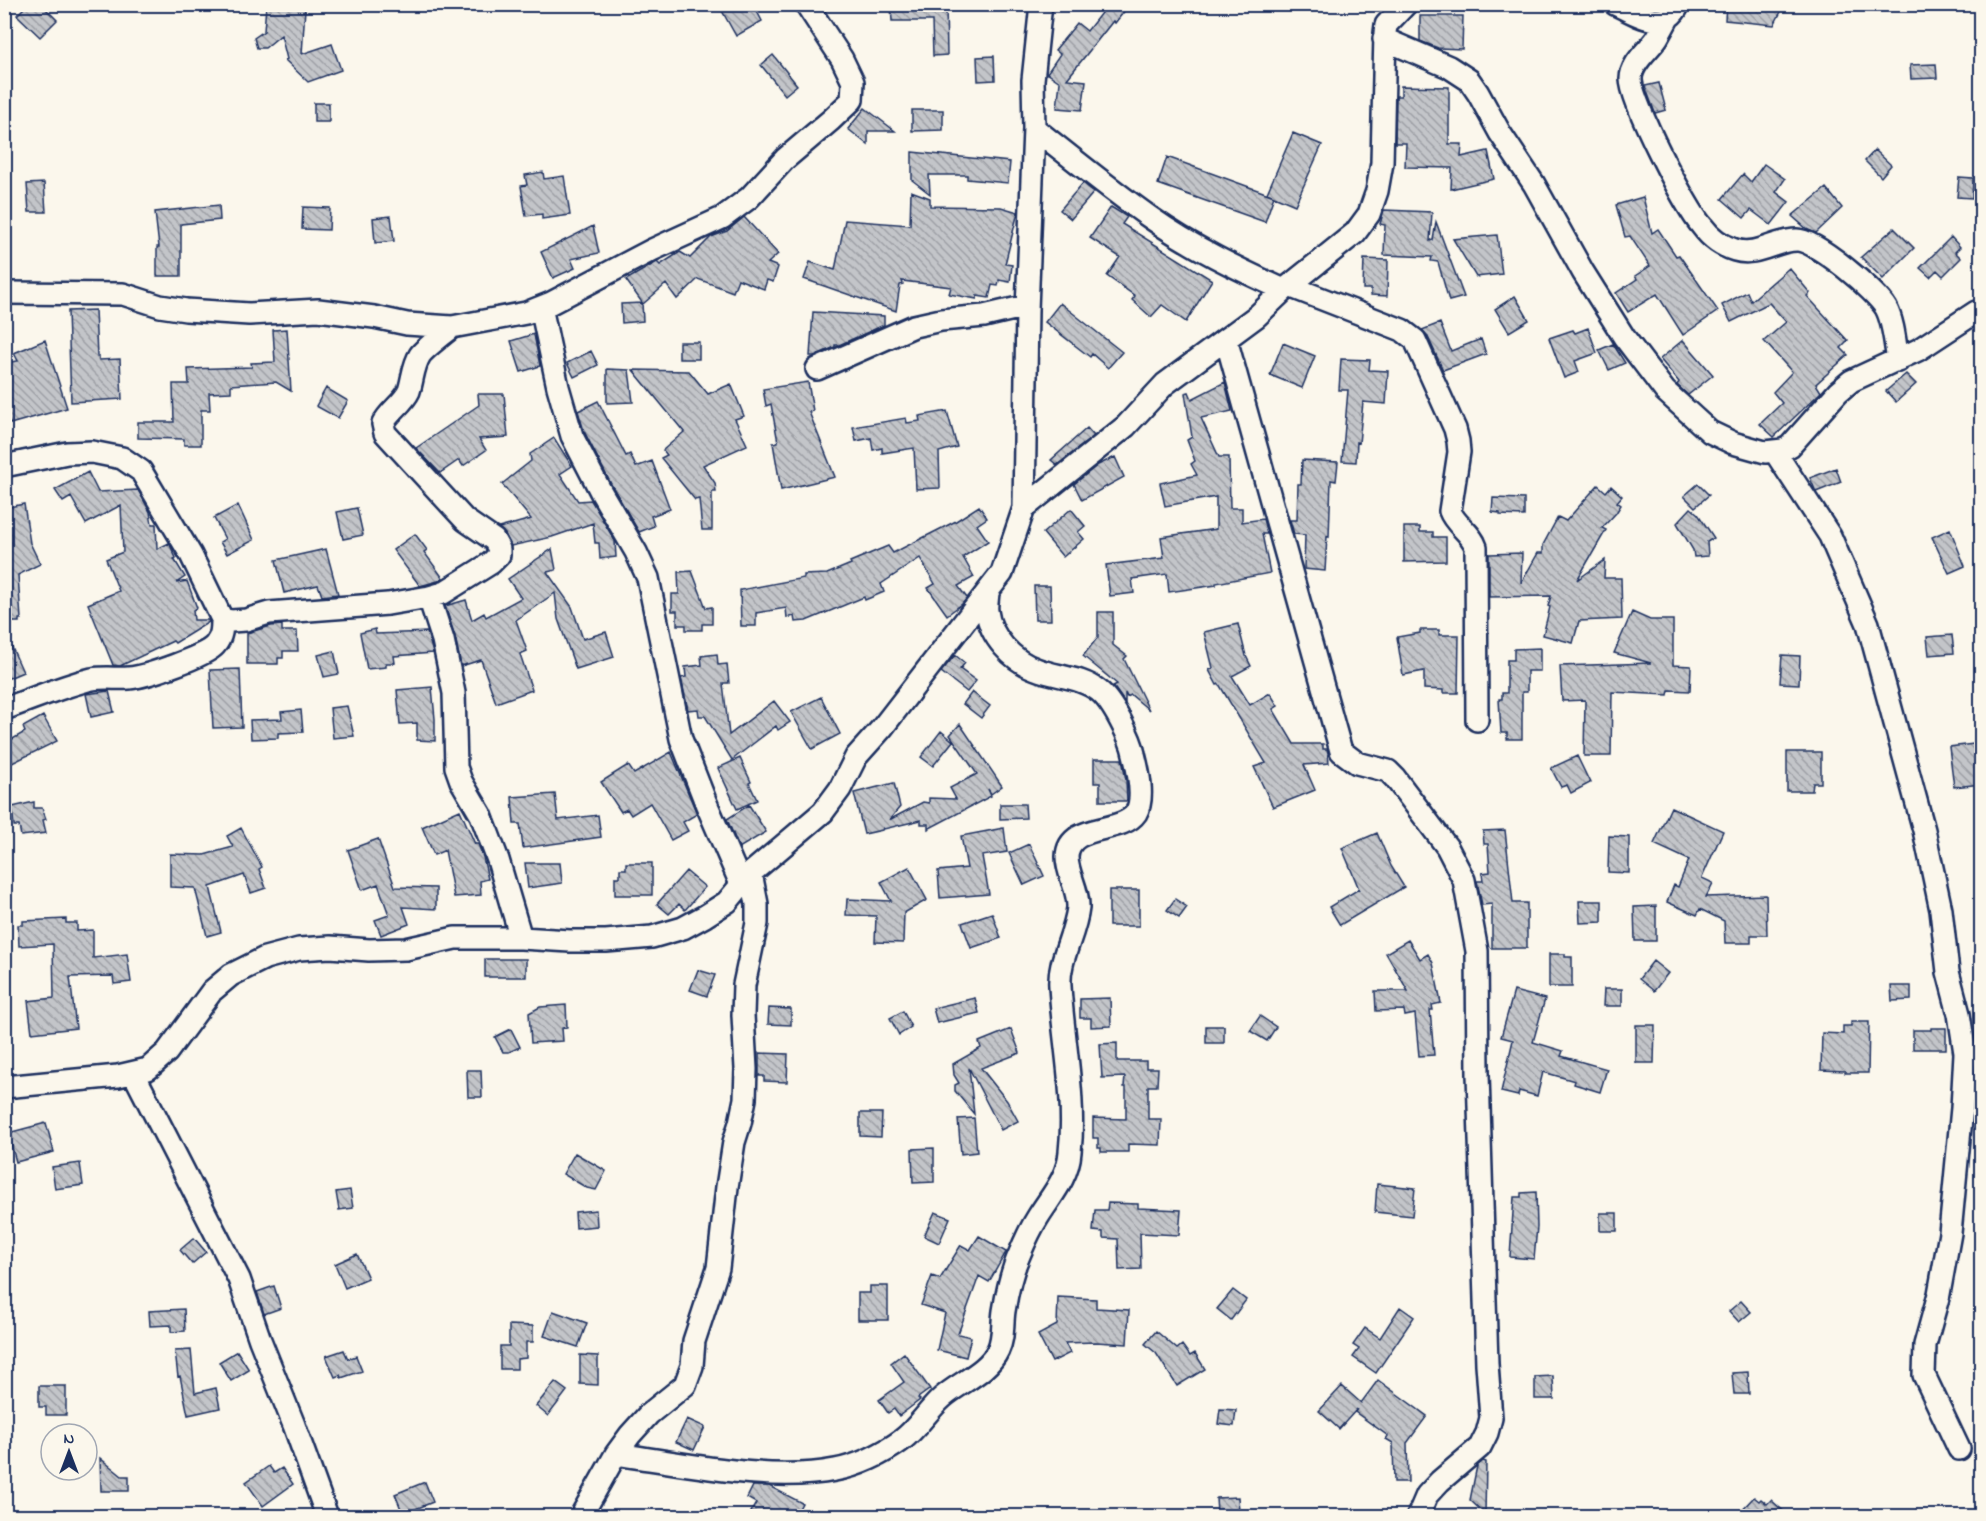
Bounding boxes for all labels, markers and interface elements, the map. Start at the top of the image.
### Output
north arrow [39,1422,99,1482]
text: N [64,1427,75,1451]

